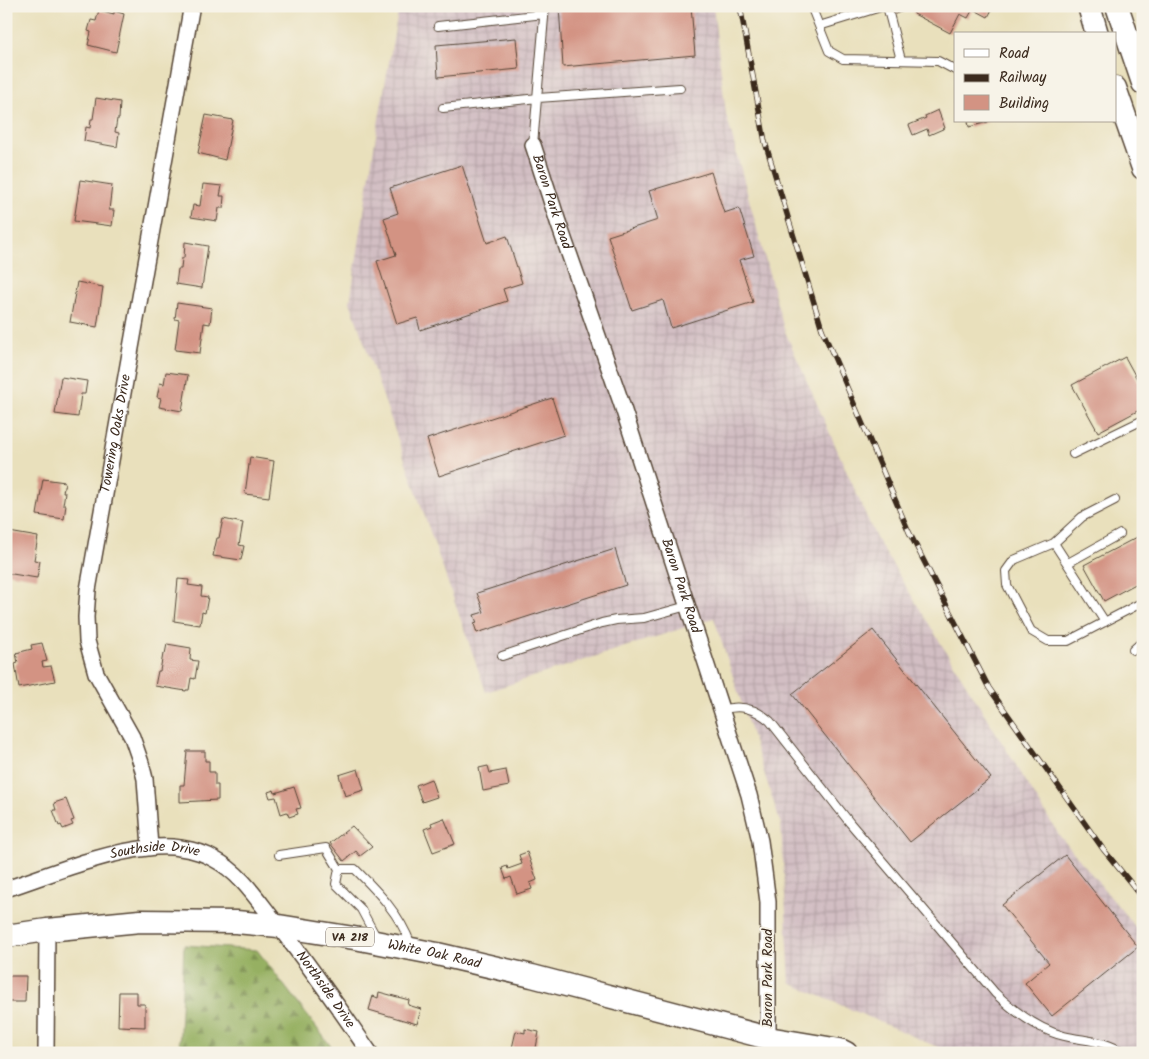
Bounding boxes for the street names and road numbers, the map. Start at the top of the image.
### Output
street label: Baron Park Road [526,152,578,253]
street label: Towering Oaks Drive [94,372,137,494]
street label: Baron Park Road [655,535,707,637]
street label: Southside Drive [108,836,204,866]
road number: VA 218 [326,928,374,946]
street label: Baron Park Road [757,928,779,1027]
street label: White Oak Road [386,934,484,975]
street label: Northside Drive [290,946,361,1033]

